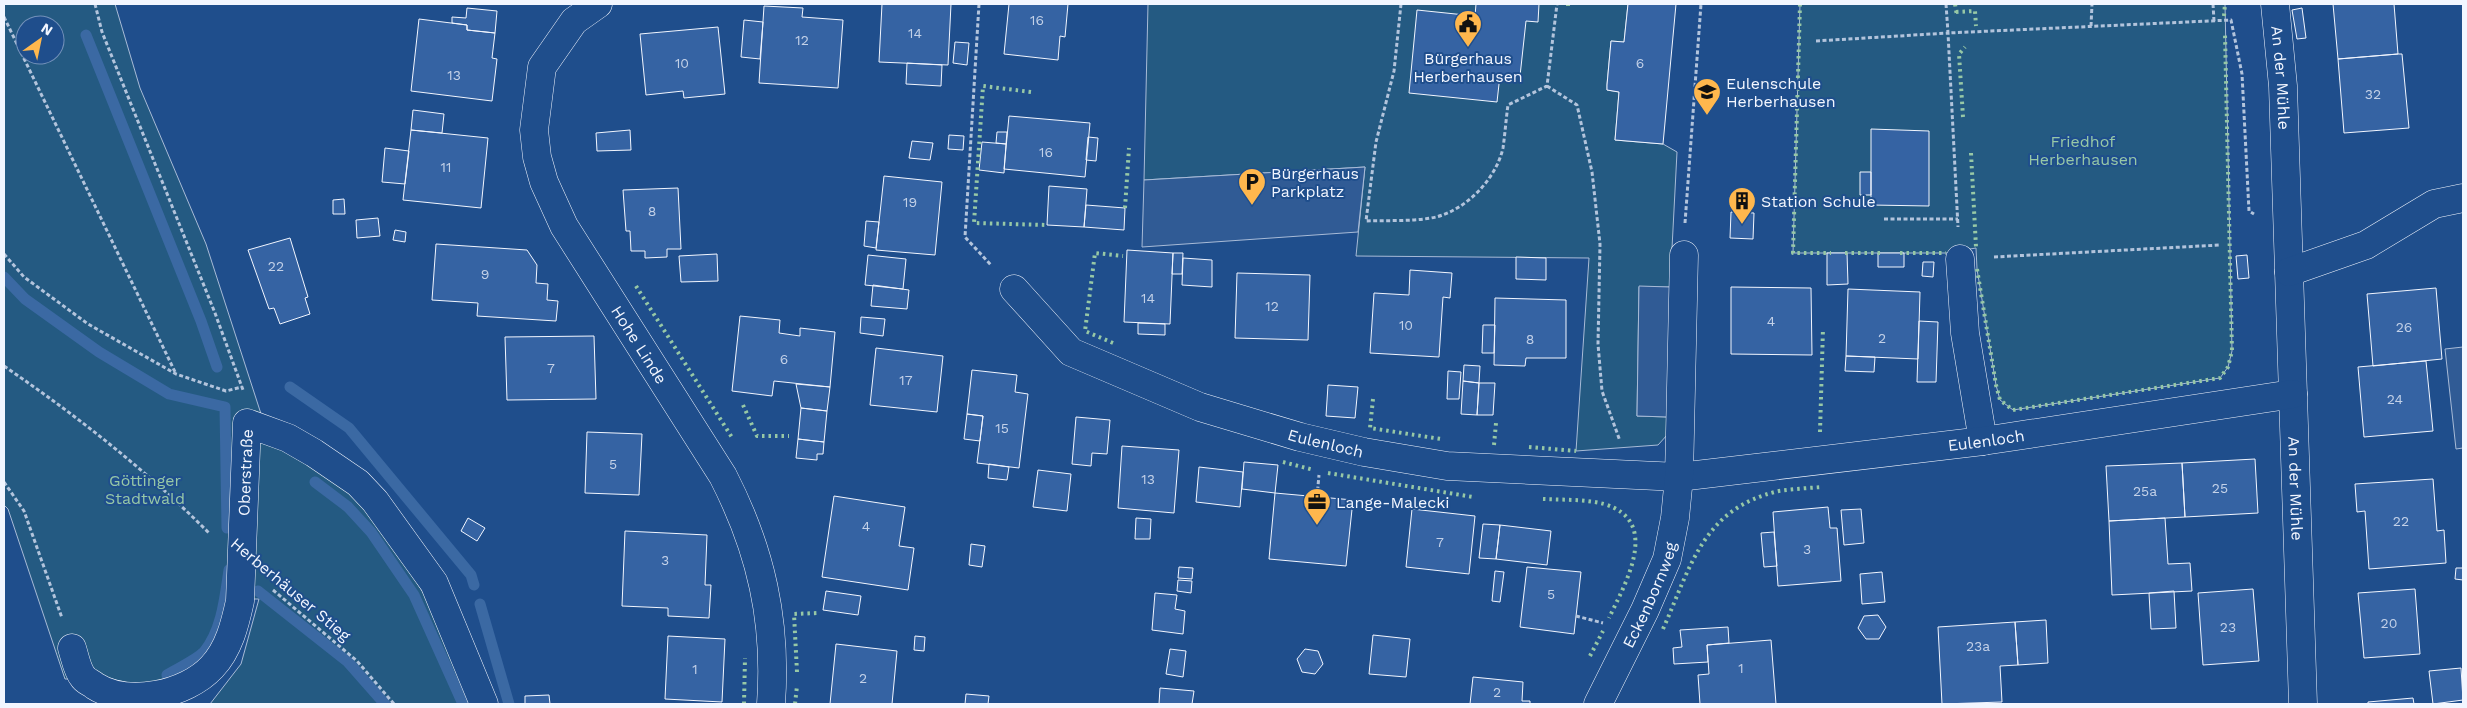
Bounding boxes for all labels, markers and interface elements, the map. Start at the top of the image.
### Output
public building icon: Bürgerhaus Herberhausen [1453,9,1483,48]
house number: 16 [1030,12,1044,28]
north arrow [15,15,65,65]
text: N [38,20,56,39]
house number: 14 [908,25,922,41]
street label: An der Mühle [2267,25,2293,130]
house number: 12 [795,32,809,48]
place label: Bürgerhaus Herberhausen [1413,49,1523,86]
house number: 10 [675,55,689,71]
house number: 6 [1636,55,1644,71]
house number: 13 [447,67,461,83]
place label: Eulenschule Herberhausen [1726,74,1836,111]
school or university icon: Eulenschule Herberhausen [1692,77,1722,116]
house number: 32 [2365,86,2381,102]
park label: Friedhof Herberhausen [2028,132,2138,169]
house number: 16 [1039,144,1053,160]
house number: 11 [441,159,451,175]
place label: Bürgerhaus Parkplatz [1271,164,1359,201]
parking icon: Bürgerhaus Parkplatz [1237,167,1267,206]
building icon: Station Schule [1727,186,1757,225]
place label: Station Schule [1761,192,1876,211]
house number: 19 [903,194,917,210]
house number: 8 [648,203,656,219]
house number: 22 [268,258,284,274]
house number: 9 [481,266,489,282]
house number: 14 [1141,290,1155,306]
house number: 12 [1265,298,1279,314]
street label: Hohe Linde [607,302,671,387]
house number: 4 [1767,313,1775,329]
house number: 10 [1399,317,1413,333]
house number: 26 [2396,319,2412,335]
house number: 2 [1878,330,1886,346]
house number: 8 [1526,331,1534,347]
house number: 6 [780,351,788,367]
house number: 7 [547,360,555,376]
house number: 17 [899,372,913,388]
house number: 24 [2387,391,2403,407]
house number: 15 [995,420,1009,436]
street label: Eulenloch [1285,425,1365,462]
street label: Eulenloch [1947,426,2026,455]
street label: Oberstraße [234,429,257,516]
street label: An der Mühle [2284,436,2307,541]
house number: 5 [609,456,617,472]
park label: Göttinger Stadtwald [105,471,185,508]
house number: 13 [1141,471,1155,487]
house number: 25 [2212,480,2228,496]
house number: 25a [2133,483,2157,499]
office icon: Lange-Malecki [1302,487,1332,526]
place label: Lange-Malecki [1336,493,1449,512]
house number: 22 [2393,513,2409,529]
house number: 4 [862,518,870,534]
street label: Herberhäuser Stieg [227,534,355,645]
house number: 7 [1436,534,1444,550]
street label: Eckenbornweg [1619,540,1680,651]
house number: 3 [1803,541,1811,557]
house number: 3 [661,552,669,568]
house number: 5 [1547,586,1555,602]
house number: 20 [2381,615,2397,631]
house number: 23 [2220,619,2236,635]
house number: 23a [1966,638,1990,654]
house number: 1 [1738,660,1744,676]
house number: 1 [692,661,698,677]
house number: 2 [859,670,867,686]
house number: 2 [1493,684,1501,700]

